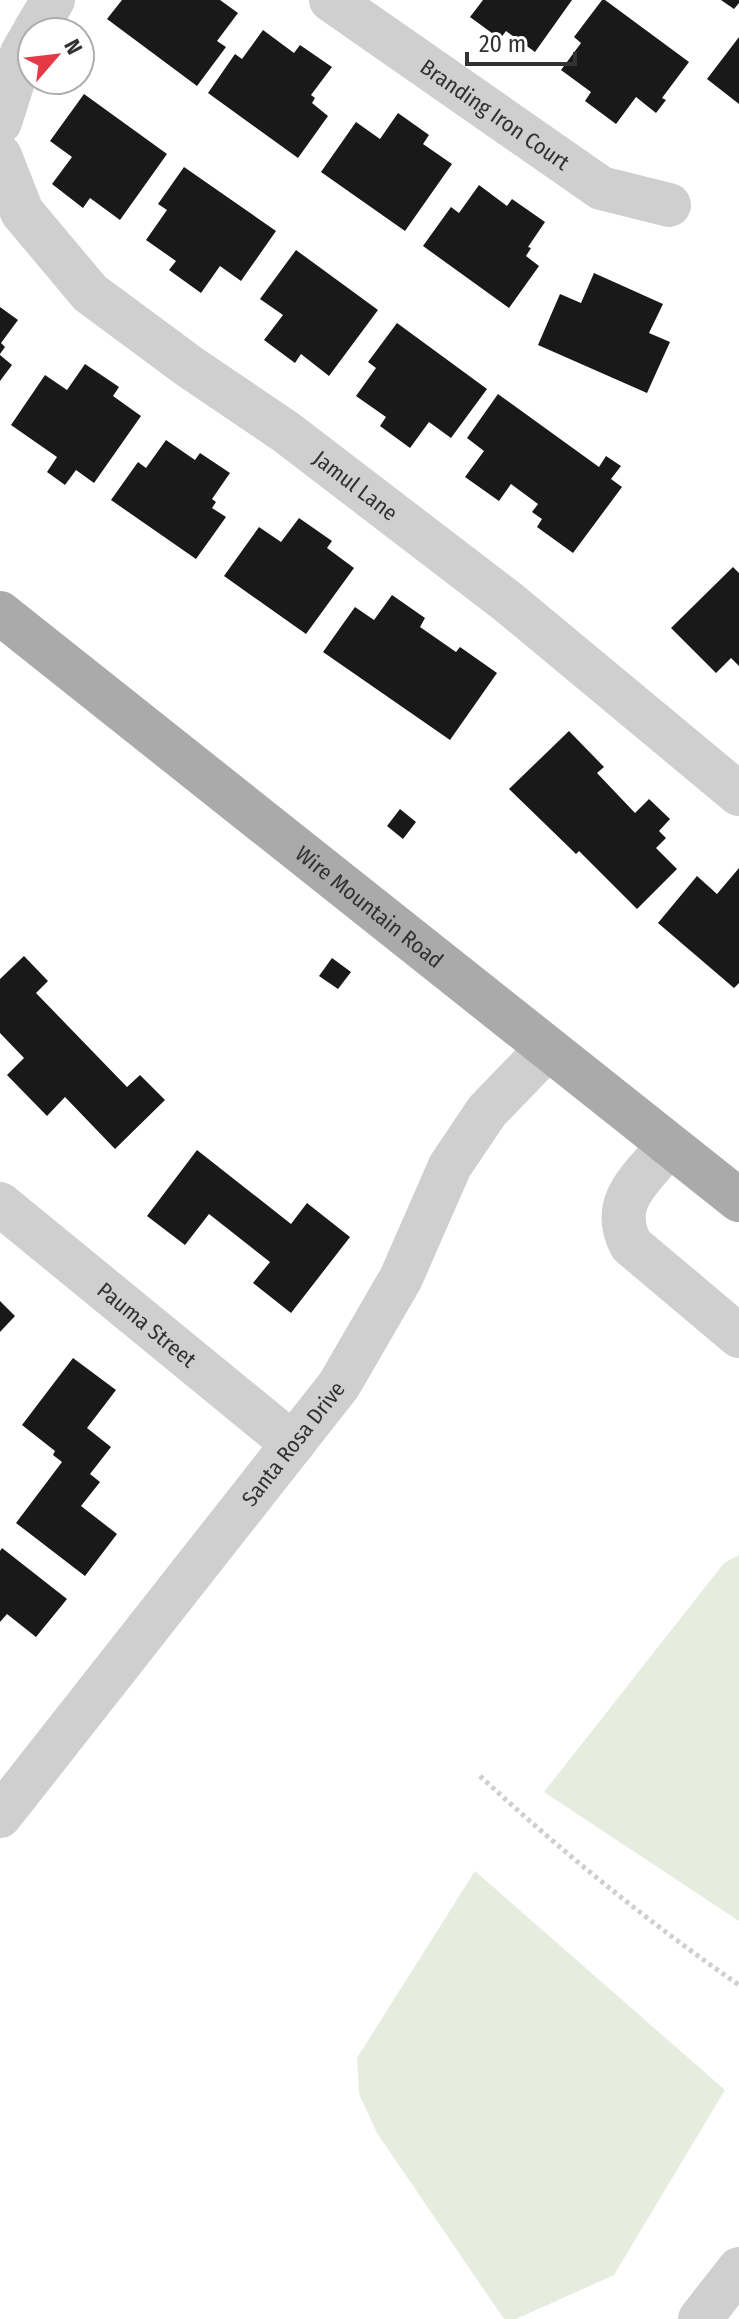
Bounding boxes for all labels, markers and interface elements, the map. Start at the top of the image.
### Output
north arrow [16,16,96,96]
scale bar [467,16,575,66]
text: 20 m [479,30,526,58]
text: N [58,35,88,59]
street label: Branding Iron Court [415,53,576,176]
street label: Jamul Lane [308,445,403,526]
street label: Wire Mountain Road [290,840,449,974]
street label: Pauma Street [92,1276,202,1373]
street label: Santa Rosa Drive [236,1376,350,1511]

